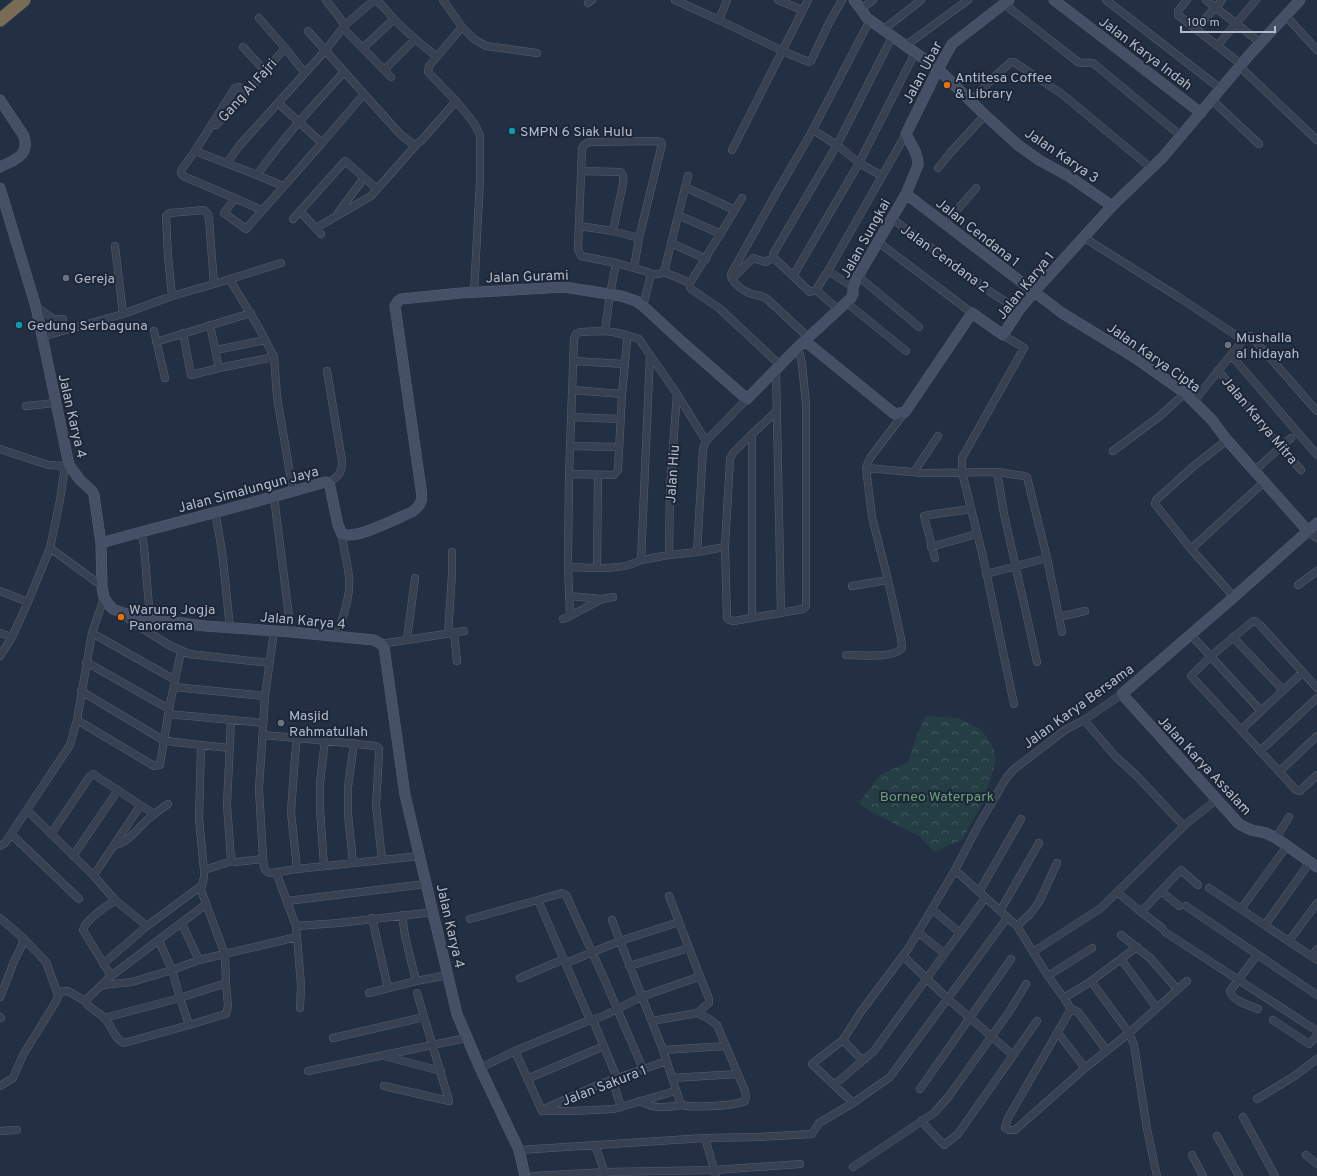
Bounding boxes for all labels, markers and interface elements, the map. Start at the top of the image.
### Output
scale bar [1181,8,1275,34]
street label: Jalan Karya Indah [1095,14,1195,95]
text: 100 m [1187,15,1220,31]
street label: Jalan Ubar [900,38,947,107]
street label: Gang Al Fajri [215,56,281,126]
place label: Antitesa Coffee & Library [955,70,1052,103]
marker: Antitesa Coffee & Library [942,80,952,90]
place label: SMPN 6 Siak Hulu [520,124,633,141]
street label: Jalan Karya 3 [1021,125,1101,187]
marker: SMPN 6 Siak Hulu [507,126,517,136]
street label: Jalan Cendana 1 [932,195,1022,271]
street label: Jalan Sungkai [838,196,895,281]
street label: Jalan Cendana 2 [897,222,992,297]
street label: Jalan Karya 1 [994,249,1059,323]
street label: Jalan Gurami [485,268,569,287]
place label: Gereja [74,271,115,288]
marker: Gereja [61,273,71,283]
place label: Gedung Serbaguna [27,318,148,335]
marker: Gedung Serbaguna [14,320,24,330]
street label: Jalan Karya Cipta [1103,320,1203,397]
place label: Mushalla al hidayah [1236,330,1299,363]
marker: Mushalla al hidayah [1223,340,1233,350]
street label: Jalan Karya 4 [54,373,89,460]
street label: Jalan Karya Mitra [1217,374,1301,468]
street label: Jalan Hiu [663,444,684,504]
street label: Jalan Simalungun Jaya [176,463,321,517]
place label: Warung Jogja Panorama [129,602,215,635]
street label: Jalan Karya 4 [259,609,346,634]
marker: Warung Jogja Panorama [116,612,126,622]
street label: Jalan Karya Bersama [1020,661,1138,753]
place label: Masjid Rahmatullah [289,708,368,741]
street label: Jalan Karya Assalam [1153,713,1254,819]
marker: Masjid Rahmatullah [276,718,286,728]
park label: Borneo Waterpark [880,789,994,806]
street label: Jalan Karya 4 [432,883,467,970]
street label: Jalan Sakura 1 [560,1062,649,1110]

